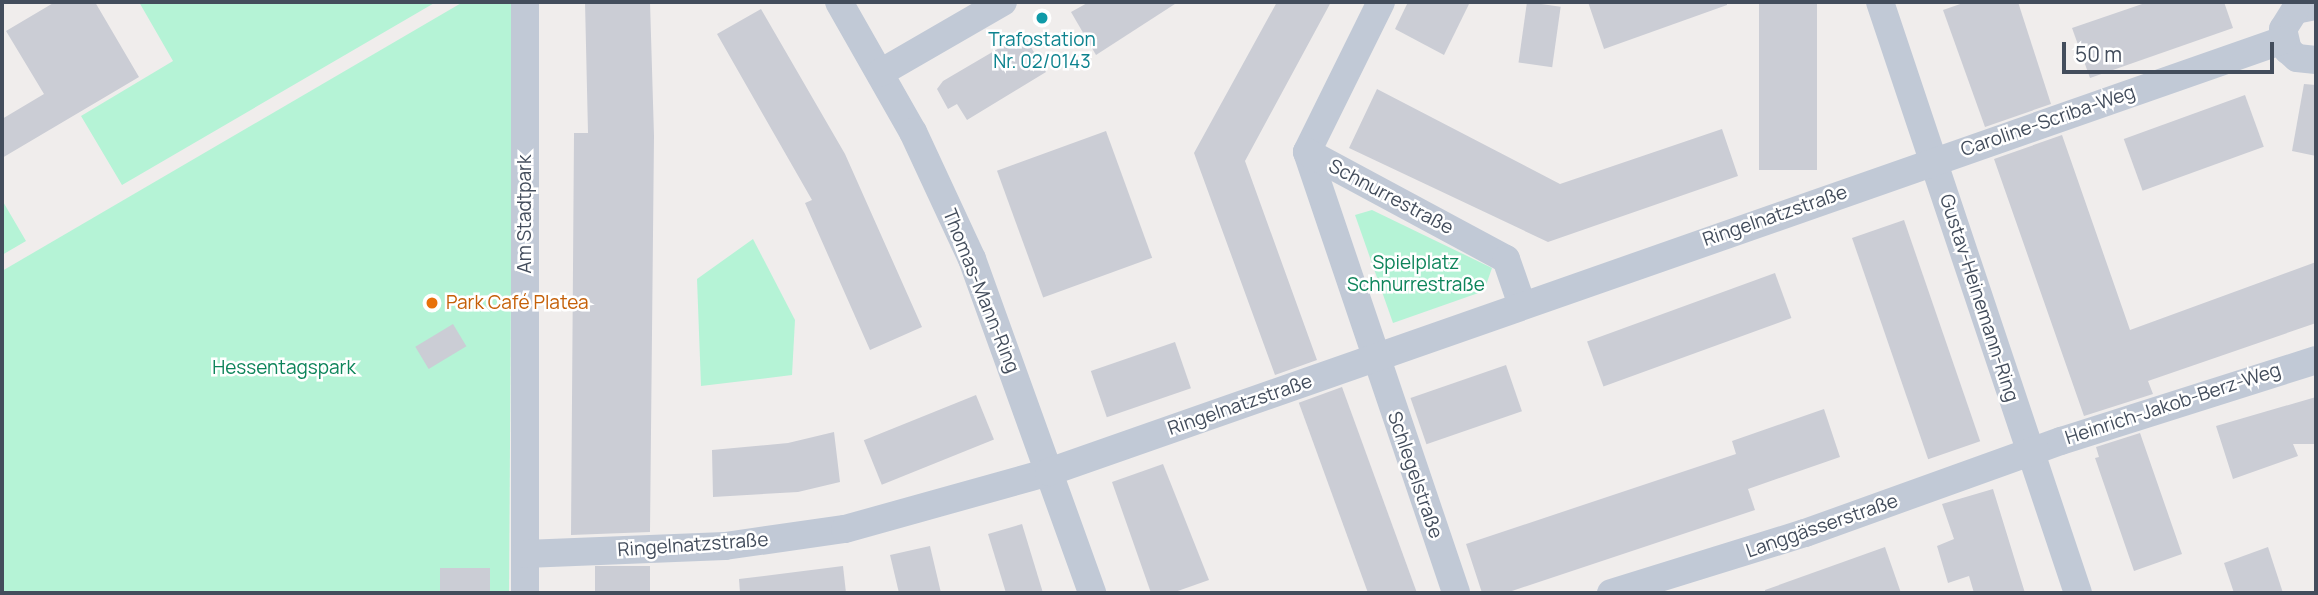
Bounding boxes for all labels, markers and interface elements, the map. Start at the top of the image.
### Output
marker: Trafostation Nr. 02/0143 [1034,10,1050,26]
scale bar [2066,28,2278,72]
place label: Trafostation Nr. 02/0143 [988,29,1096,73]
text: 50 m [2075,40,2122,68]
street label: Caroline-Scriba-Weg [1958,80,2138,162]
street label: Am Stadtpark [514,155,536,273]
street label: Schnurrestraße [1325,155,1457,239]
street label: Ringelnatzstraße [1700,181,1850,251]
street label: Gustav-Heinemann-Ring [1935,191,2023,405]
street label: Thomas-Mann-Ring [938,206,1024,376]
park label: Spielplatz Schnurrestraße [1347,252,1485,296]
place label: Park Café Platea [446,292,589,314]
marker: Park Café Platea [424,295,440,311]
park label: Hessentagspark [212,357,356,379]
street label: Heinrich-Jakob-Berz-Weg [2062,358,2284,450]
street label: Ringelnatzstraße [1165,370,1315,440]
street label: Schlegelstraße [1383,408,1447,542]
street label: Langgässerstraße [1743,489,1901,563]
street label: Ringelnatzstraße [617,528,769,562]

